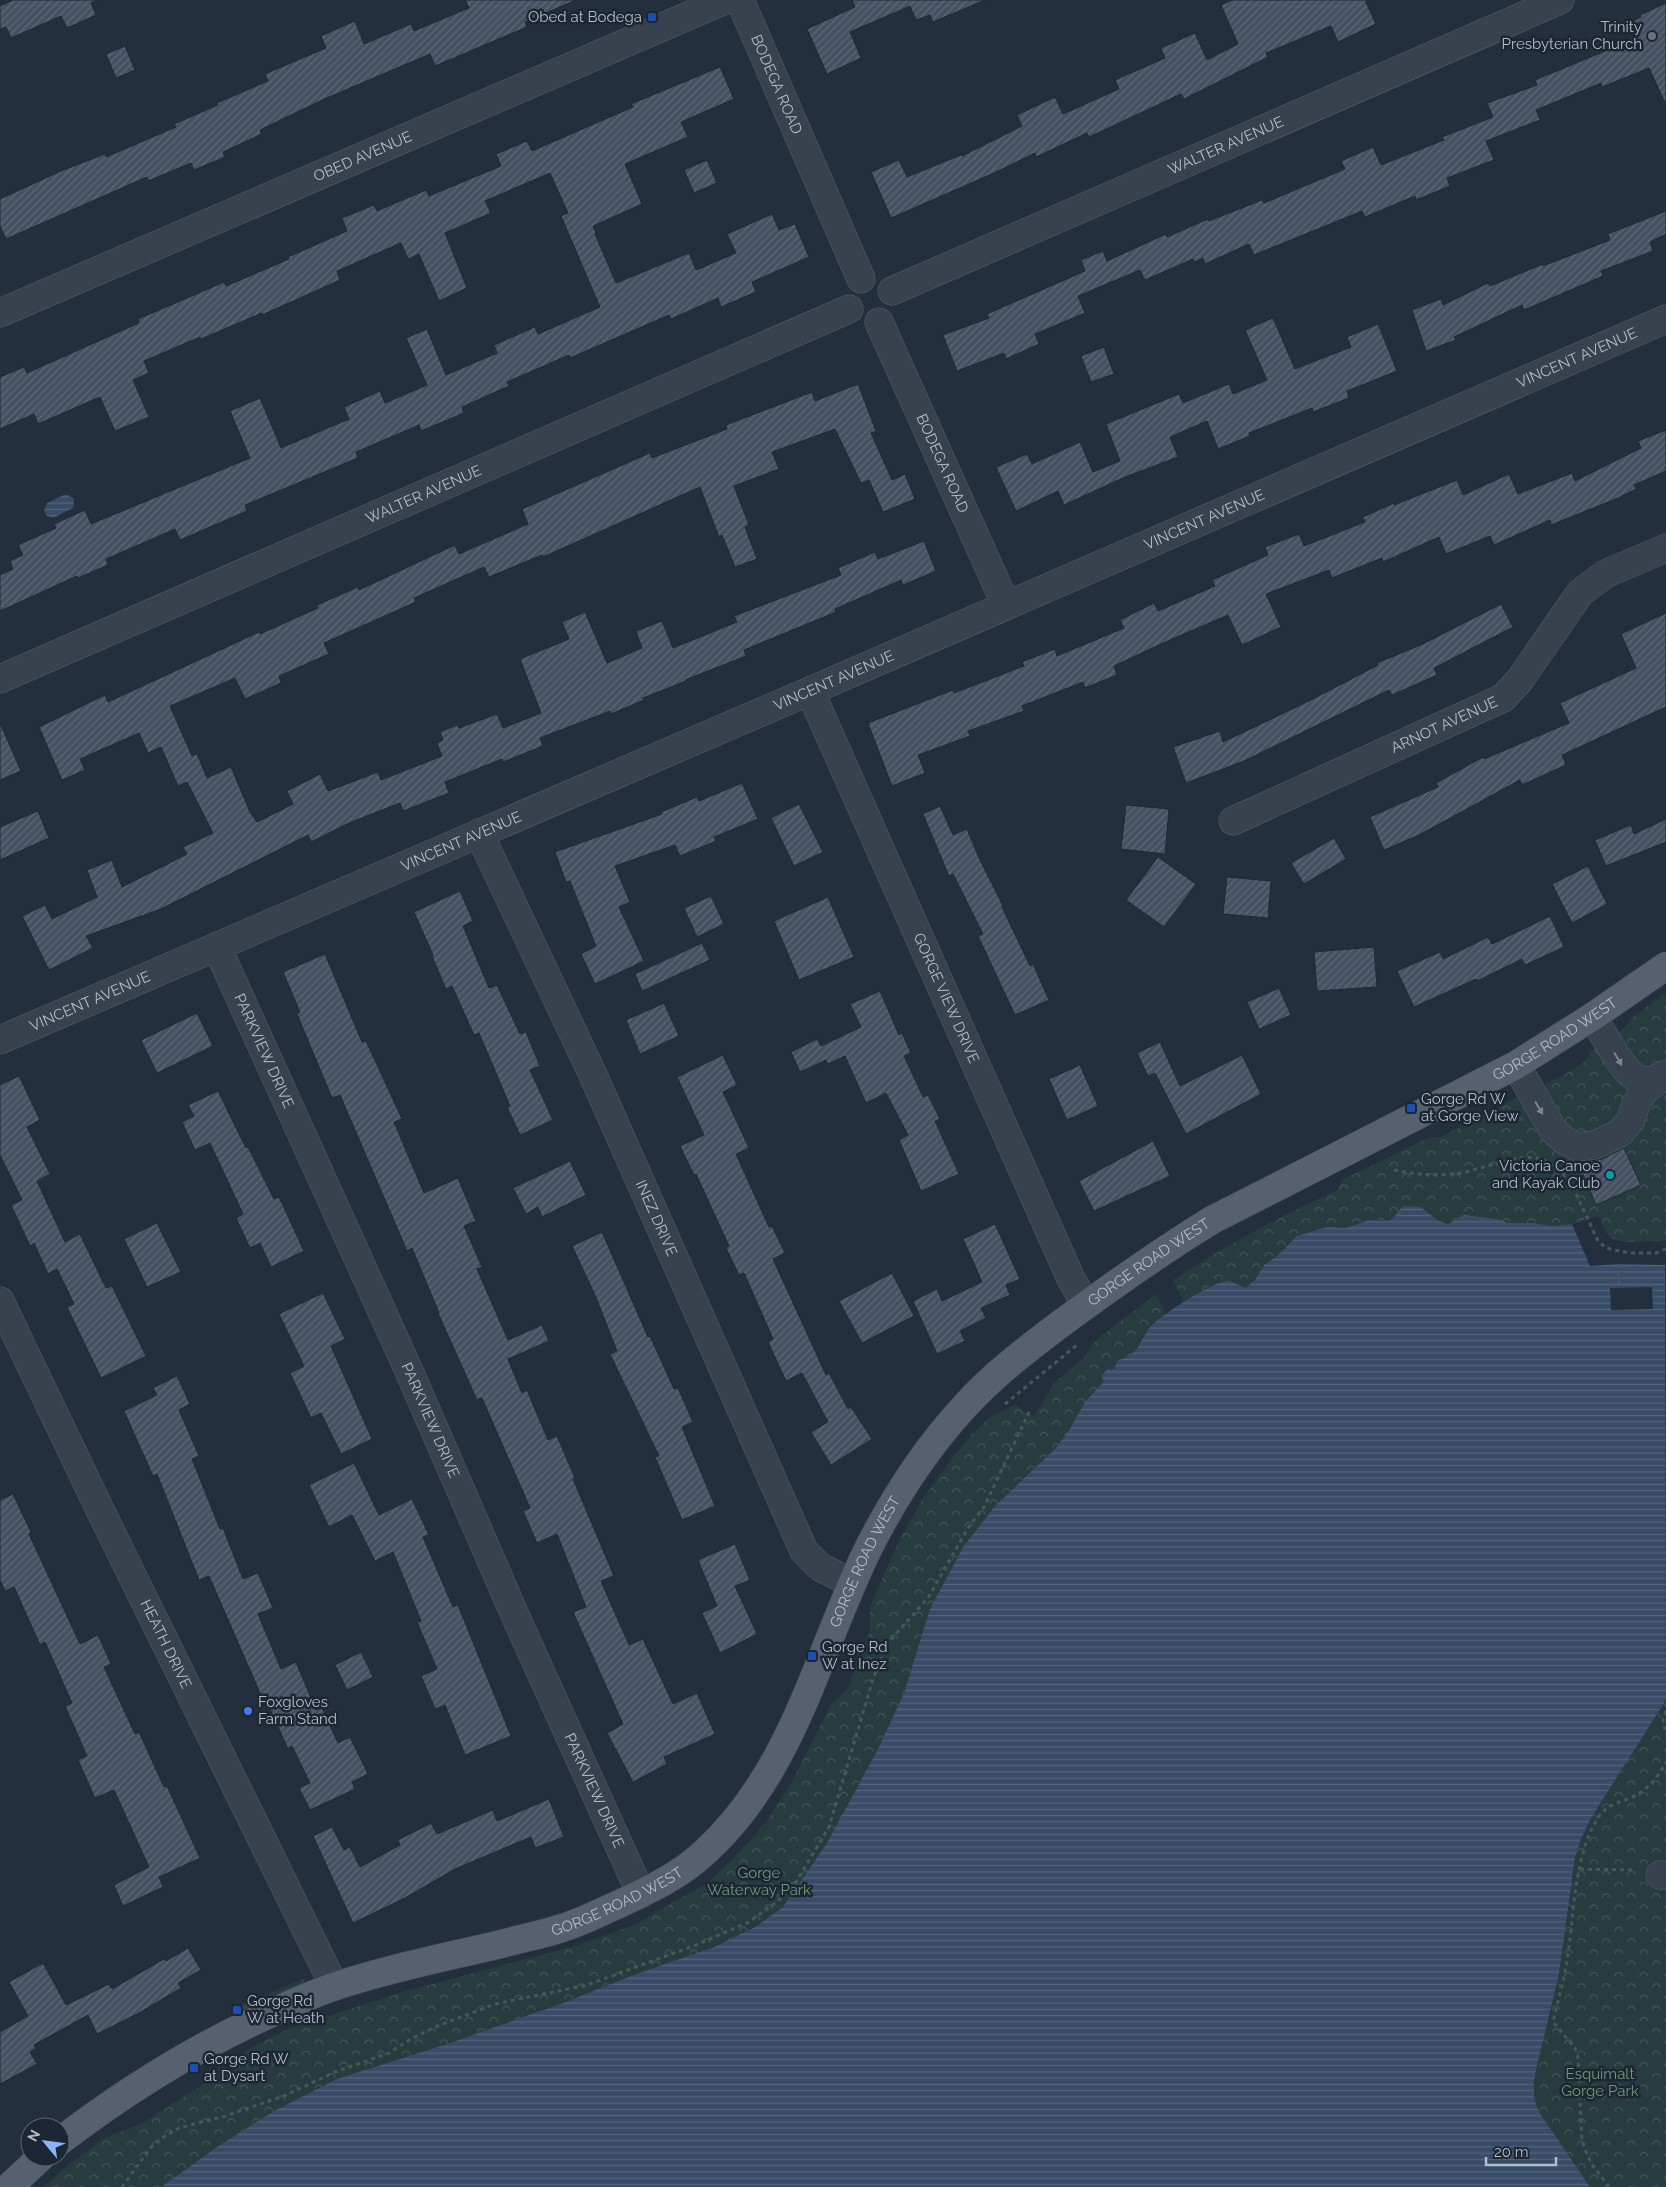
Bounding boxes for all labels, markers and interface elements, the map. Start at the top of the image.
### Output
place label: Obed at Bodega [528,8,642,26]
marker: Obed at Bodega [646,11,658,23]
place label: Trinity Presbyterian Church [1502,18,1642,53]
marker: Trinity Presbyterian Church [1646,30,1658,42]
street label: BODEGA ROAD [747,32,806,137]
street label: WALTER AVENUE [1165,113,1286,179]
street label: OBED AVENUE [311,127,414,186]
street label: VINCENT AVENUE [1514,324,1640,392]
street label: BODEGA ROAD [912,411,973,516]
street label: WALTER AVENUE [363,461,484,527]
street label: VINCENT AVENUE [1142,486,1267,554]
street label: VINCENT AVENUE [771,647,897,715]
street label: ARNOT AVENUE [1388,693,1500,757]
street label: VINCENT AVENUE [398,808,524,875]
street label: GORGE VIEW DRIVE [910,930,983,1066]
street label: VINCENT AVENUE [27,967,153,1035]
street label: PARKVIEW DRIVE [230,991,298,1111]
street label: GORGE ROAD WEST [1490,993,1621,1084]
one-way arrow [1614,1052,1623,1065]
place label: Gorge Rd W at Gorge View [1421,1090,1518,1125]
one-way arrow [1535,1101,1544,1114]
marker: Gorge Rd W at Gorge View [1405,1102,1417,1114]
place label: Victoria Canoe and Kayak Club [1492,1157,1600,1192]
marker: Victoria Canoe and Kayak Club [1604,1169,1616,1181]
street label: INEZ DRIVE [632,1177,681,1259]
street label: GORGE ROAD WEST [1084,1215,1213,1310]
street label: PARKVIEW DRIVE [397,1360,463,1481]
street label: GORGE ROAD WEST [826,1493,904,1630]
street label: HEATH DRIVE [136,1596,195,1691]
place label: Gorge Rd W at Inez [822,1638,888,1673]
marker: Gorge Rd W at Inez [806,1650,818,1662]
place label: Foxgloves Farm Stand [258,1693,337,1728]
marker: Foxgloves Farm Stand [242,1705,254,1717]
street label: PARKVIEW DRIVE [561,1730,628,1851]
street label: GORGE ROAD WEST [549,1863,686,1940]
park label: Gorge Waterway Park [707,1864,811,1899]
place label: Gorge Rd W at Heath [247,1992,325,2027]
marker: Gorge Rd W at Heath [231,2004,243,2016]
place label: Gorge Rd W at Dysart [204,2050,289,2085]
marker: Gorge Rd W at Dysart [188,2062,200,2074]
park label: Esquimalt Gorge Park [1561,2065,1639,2100]
north arrow [20,2117,70,2167]
text: N [24,2127,43,2144]
scale bar [1486,2134,1556,2166]
text: 20 m [1494,2143,1529,2161]

